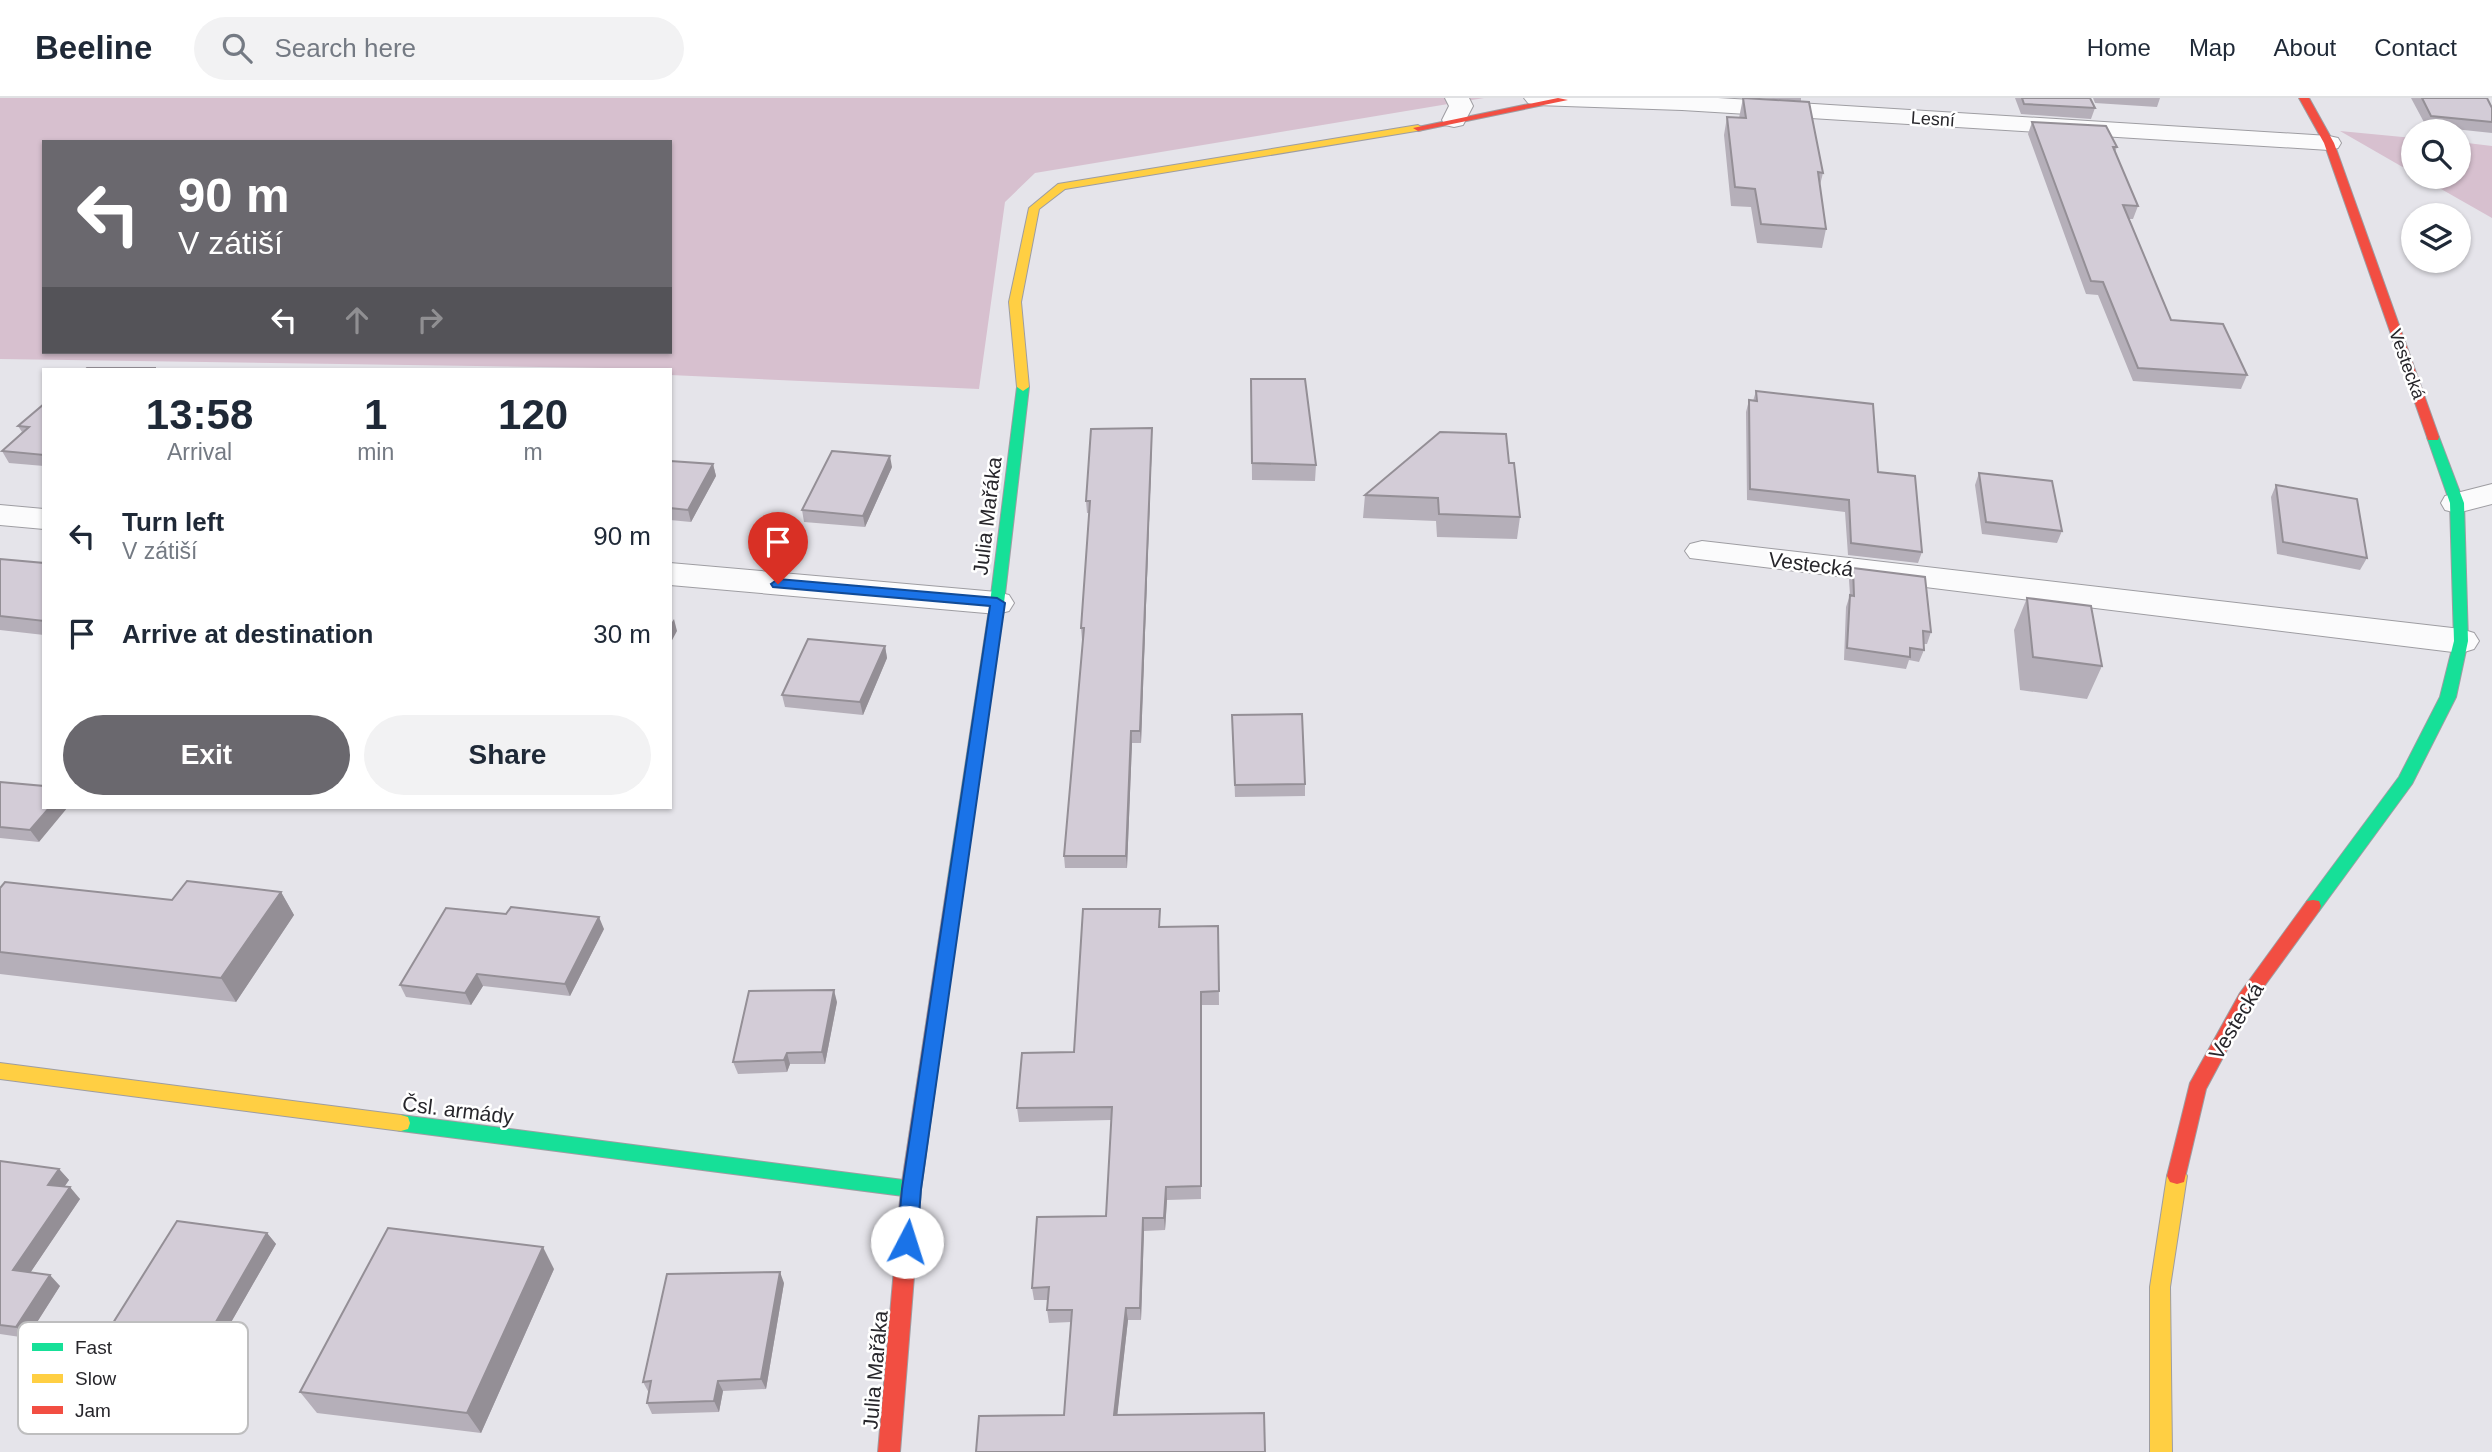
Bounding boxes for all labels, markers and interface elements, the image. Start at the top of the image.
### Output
search box [194,17,684,80]
text: Beeline [35,29,152,66]
icon: search [218,29,256,67]
text: Search here [274,33,416,63]
text: Home [2087,34,2151,61]
text: Map [2189,34,2236,61]
text: About [2274,34,2336,61]
text: Contact [2374,34,2457,61]
street label: Lesní [1910,107,1956,131]
map controls [2401,119,2471,273]
button: search [2401,119,2471,189]
icon: left [63,168,154,259]
text: 90 m [178,168,290,222]
button: layers [2401,203,2471,273]
text: V zátiší [178,225,283,261]
icon: left [265,301,303,339]
icon: ahead [338,301,376,339]
icon: right [411,301,449,339]
street label: Vestecká [2385,326,2429,403]
text: 13:58 [146,391,253,438]
text: 1 [364,391,387,438]
text: 120 [498,391,568,438]
text: Arrival [167,439,232,465]
text: min [357,439,394,465]
text: m [524,439,543,465]
street label: Julia Mařáka [968,455,1006,576]
text: Turn left [122,507,224,537]
pin [748,512,808,584]
icon: left [63,517,101,555]
text: 90 m [593,521,651,551]
icon: arrive [759,523,797,561]
text: V zátiší [122,538,197,564]
street label: Vestecká [1767,547,1855,581]
icon: arrive [63,615,101,653]
text: Arrive at destination [122,619,373,649]
text: 30 m [593,619,651,649]
button: Exit [63,715,350,795]
button: Share [364,715,651,795]
street label: Vestecká [2204,978,2268,1063]
street label: Čsl. armády [401,1092,515,1128]
position arrow [870,1205,944,1279]
street label: Julia Mařáka [858,1309,892,1430]
legend [18,1322,248,1434]
text: Fast [75,1337,113,1358]
text: Slow [75,1368,116,1389]
text: Jam [75,1400,111,1421]

